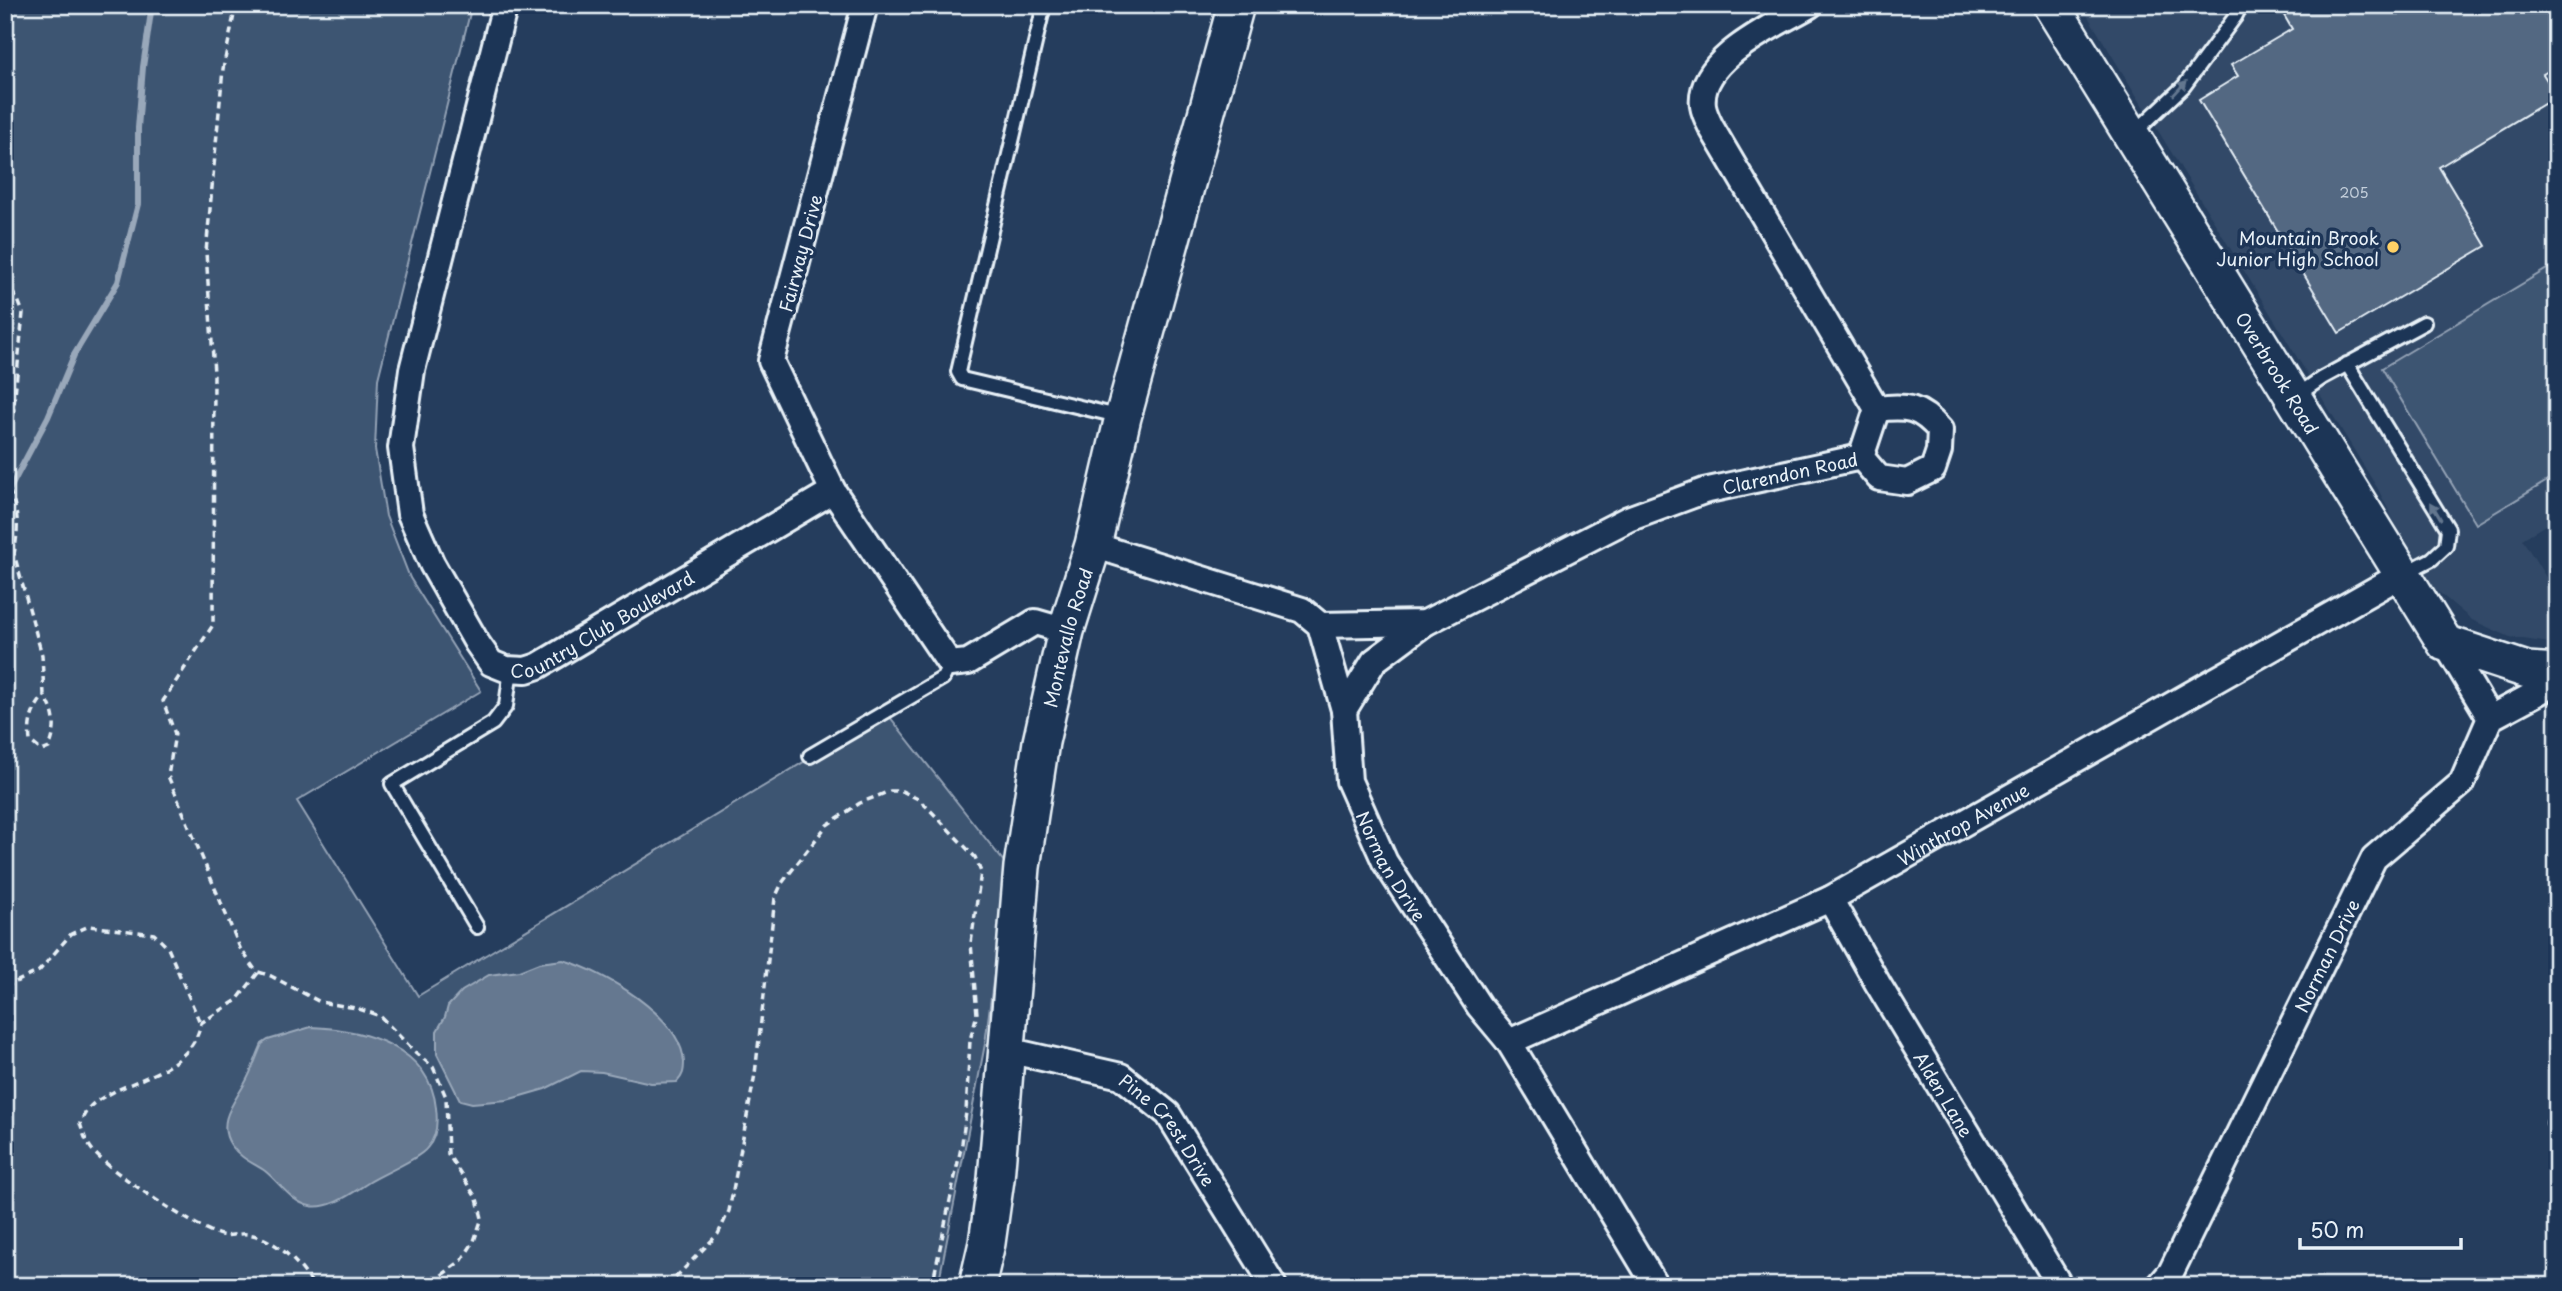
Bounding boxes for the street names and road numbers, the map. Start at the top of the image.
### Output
street label: Fairway Drive [771,191,829,315]
street label: Overbrook Road [2230,306,2326,439]
street label: Clarendon Road [1720,445,1860,500]
street label: Country Club Boulevard [510,563,698,684]
street label: Montevallo Road [1036,564,1099,710]
street label: Winthrop Avenue [1892,775,2034,872]
street label: Norman Drive [1350,806,1434,926]
street label: Norman Drive [2287,894,2365,1017]
street label: Alden Lane [1908,1046,1981,1142]
street label: Pine Crest Drive [1114,1066,1223,1191]

